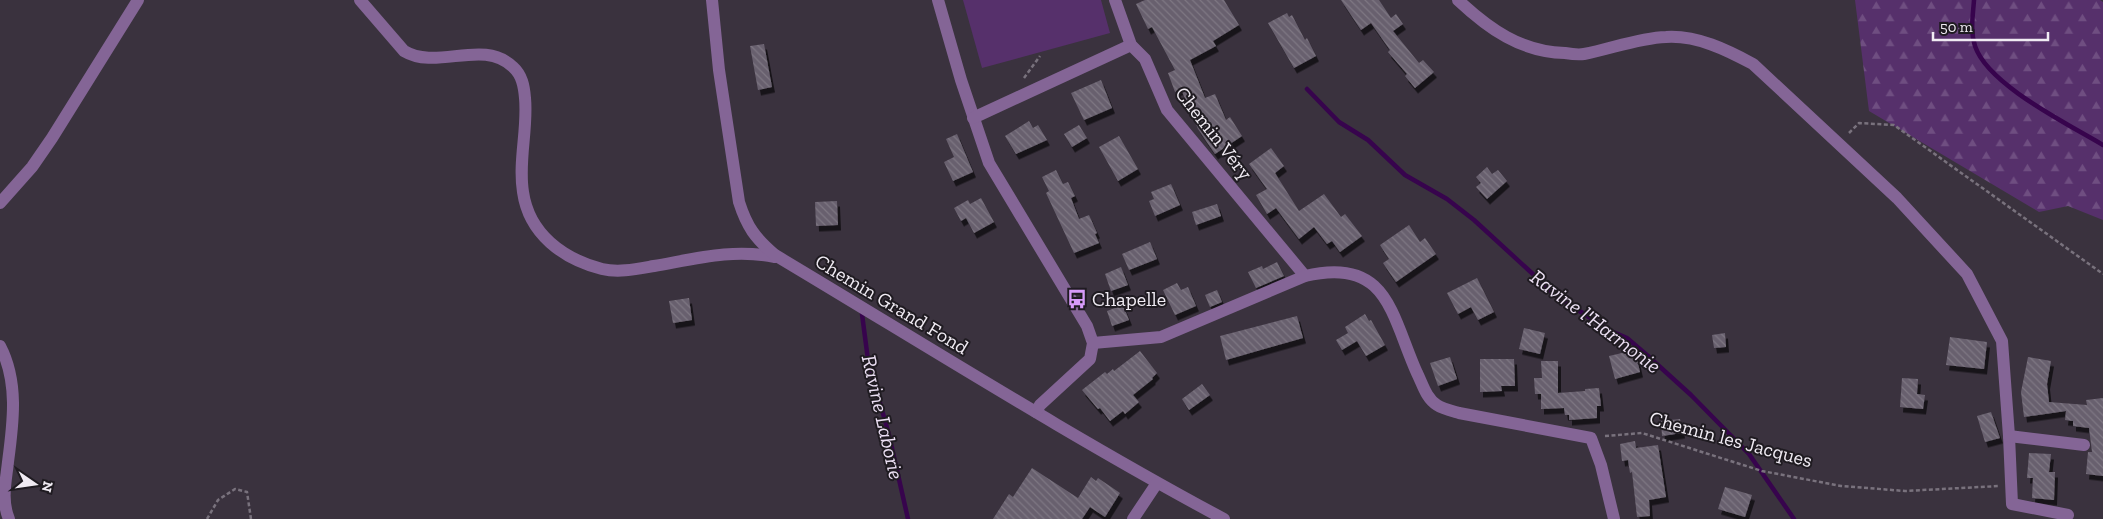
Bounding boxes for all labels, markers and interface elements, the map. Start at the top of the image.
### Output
scale bar [1933,10,2048,42]
text: 50 m [1940,18,1973,36]
street label: Chemin Véry [1170,82,1258,185]
street label: Chemin Grand Fond [811,249,973,359]
water label: Ravine l'Harmonie [1526,264,1666,378]
place label: Chapelle [1092,287,1166,311]
bus stop icon: Chapelle [1066,288,1088,310]
water label: Ravine Laborie [857,352,909,482]
street label: Chemin les Jacques [1647,406,1815,472]
north arrow [10,459,60,509]
text: N [38,480,57,494]

